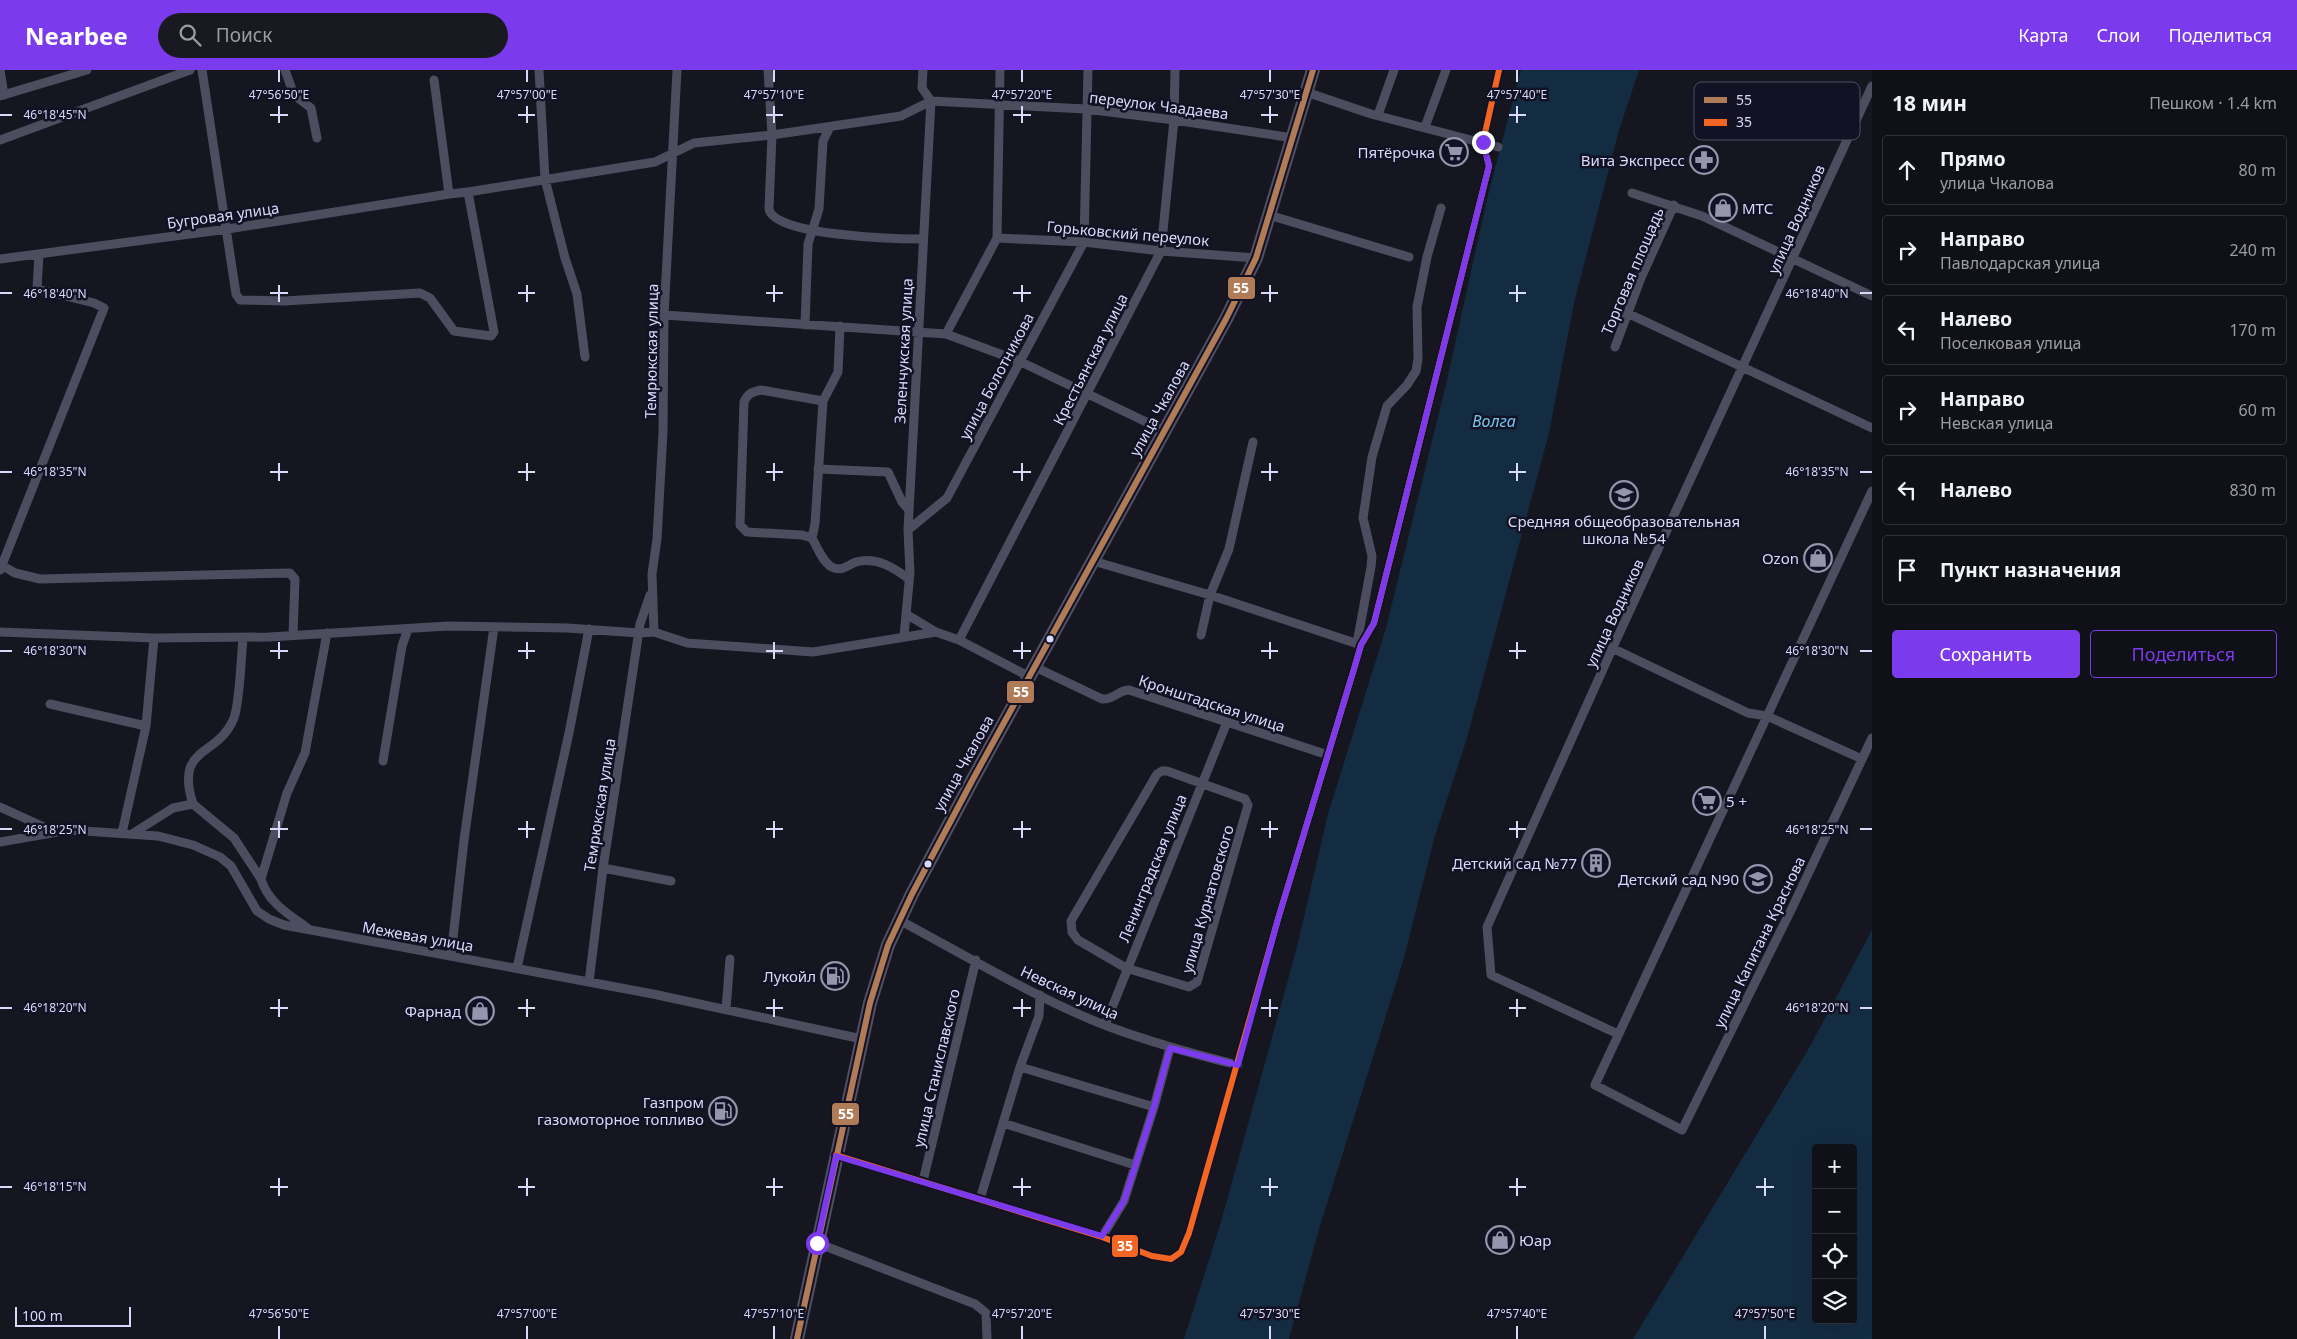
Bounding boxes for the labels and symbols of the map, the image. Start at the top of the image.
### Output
legend [1694,82,1860,140]
text: 47°56'50"E [249,86,309,103]
text: 47°57'00"E [497,86,557,103]
text: 47°57'10"E [744,86,804,103]
text: 47°57'20"E [992,86,1052,103]
text: 47°57'30"E [1240,86,1300,103]
text: 47°57'40"E [1487,86,1547,103]
street label: переулок Чаадаева [1088,87,1230,123]
text: 55 [1736,90,1752,109]
text: 46°18'45"N [23,106,87,123]
text: 35 [1736,112,1752,131]
route end [1472,131,1495,154]
supermarket icon: Пятёрочка [1439,137,1469,167]
place label: Пятёрочка [1358,142,1435,162]
pharmacy icon: Вита Экспресс [1689,145,1719,175]
place label: Вита Экспресс [1581,150,1685,170]
street label: улица Водников [1763,161,1829,277]
shop icon: МТС [1708,193,1738,223]
street label: Бугровая улица [166,197,280,233]
place label: МТС [1742,198,1773,218]
street label: Торговая площадь [1596,204,1668,338]
street label: Горьковский переулок [1046,216,1210,250]
line badge: 55 [1227,276,1256,300]
street label: Зеленчукская улица [889,278,917,424]
text: 55 [1233,278,1249,297]
street label: Темрюкская улица [640,283,662,419]
text: 46°18'40"N [23,285,87,302]
text: 46°18'40"N [1785,285,1849,302]
street label: Крестьянская улица [1048,290,1132,428]
street label: улица Болотникова [954,309,1038,443]
street label: улица Чкалова [1124,356,1194,460]
water label: Волга [1472,410,1516,432]
text: 46°18'35"N [23,463,87,480]
text: 46°18'35"N [1785,463,1849,480]
school or university icon: Средняя общеобразовательная школа №54 [1609,480,1639,510]
place label: Средняя общеобразовательная школа №54 [1508,511,1740,548]
shop icon: Ozon [1803,543,1833,573]
place label: Ozon [1762,548,1799,568]
street label: улица Водников [1580,555,1648,671]
unlabelled marker [1045,634,1055,644]
text: 46°18'30"N [23,642,87,659]
text: 46°18'30"N [1785,642,1849,659]
street label: Кронштадская улица [1136,670,1288,736]
line badge: 55 [1006,680,1035,704]
text: 55 [1013,682,1029,701]
street label: улица Чкалова [928,711,998,815]
street label: Темрюкская улица [579,737,619,873]
supermarket icon: 5 + [1692,786,1722,816]
street label: Ленинградская улица [1113,791,1191,945]
place label: 5 + [1726,791,1747,811]
text: 46°18'25"N [23,821,87,838]
text: 46°18'25"N [1785,821,1849,838]
street label: улица Курнатовского [1176,822,1238,975]
building icon: Детский сад №77 [1581,848,1611,878]
place label: Детский сад №77 [1452,853,1577,873]
street label: улица Капитана Краснова [1709,853,1809,1031]
unlabelled marker [923,859,933,869]
school or university icon: Детский сад N90 [1743,864,1773,894]
place label: Детский сад N90 [1618,869,1739,889]
street label: Межевая улица [361,916,475,956]
street label: Невская улица [1018,960,1122,1024]
fuel station icon: Лукойл [820,961,850,991]
place label: Лукойл [763,966,816,986]
street label: улица Станиславского [908,987,964,1149]
shop icon: Фарнад [465,996,495,1026]
text: 46°18'20"N [23,999,87,1016]
text: 46°18'20"N [1785,999,1849,1016]
place label: Фарнад [405,1001,461,1021]
place label: Газпром газомоторное топливо [537,1092,704,1129]
fuel station icon: Газпром газомоторное топливо [708,1096,738,1126]
line badge: 55 [831,1102,860,1126]
text: 55 [838,1104,854,1123]
text: 46°18'15"N [23,1178,87,1195]
shop icon: Юар [1485,1225,1515,1255]
place label: Юар [1519,1230,1551,1250]
route start [806,1232,829,1255]
line badge: 35 [1111,1234,1139,1258]
text: 35 [1117,1236,1133,1255]
scale bar [15,1304,131,1327]
text: 47°56'50"E [249,1305,309,1322]
text: 47°57'00"E [497,1305,557,1322]
text: 47°57'10"E [744,1305,804,1322]
text: 47°57'20"E [992,1305,1052,1322]
text: 47°57'30"E [1240,1305,1300,1322]
text: 47°57'40"E [1487,1305,1547,1322]
text: 47°57'50"E [1735,1305,1795,1322]

